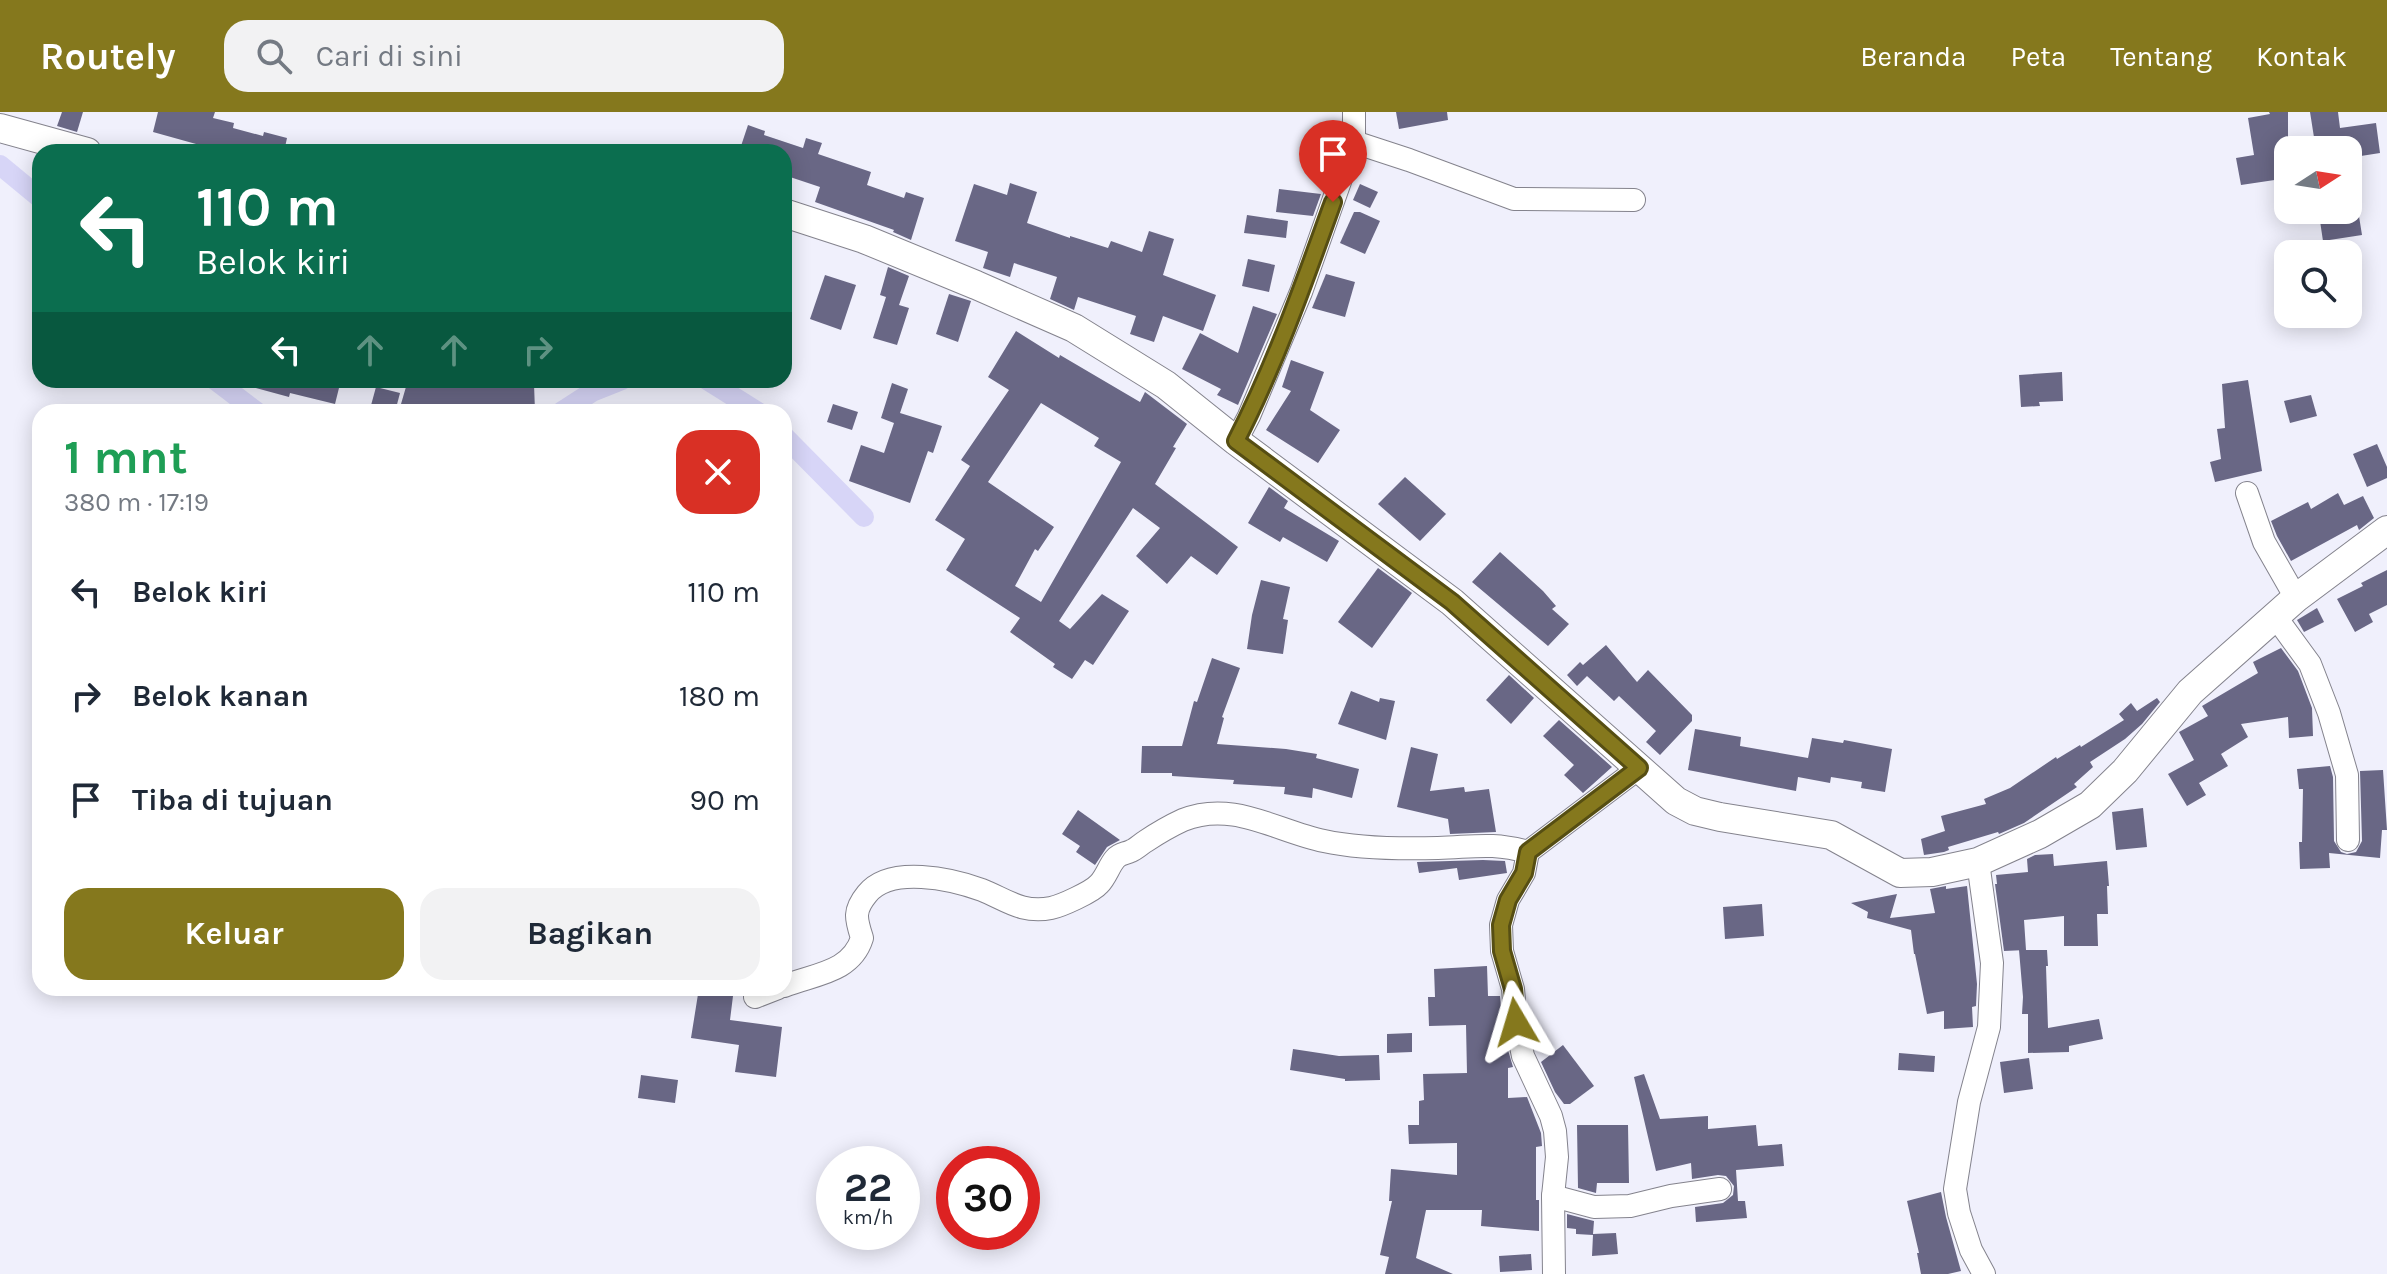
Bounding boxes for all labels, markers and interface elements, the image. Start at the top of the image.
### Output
search box [224,20,784,92]
text: Routely [40,34,176,79]
icon: search [252,34,296,78]
text: Cari di sini [316,38,463,74]
text: Beranda [1860,40,1966,73]
text: Peta [2010,40,2066,73]
text: Tentang [2110,40,2212,73]
text: Kontak [2256,40,2347,73]
pin [1299,120,1367,202]
icon: arrive [1311,132,1355,176]
north arrow [2274,136,2362,224]
map controls [2274,136,2362,328]
text: 110 m [196,174,339,239]
icon: left [64,176,168,280]
button: search [2274,240,2362,328]
text: Belok kiri [196,241,350,283]
icon: left [264,328,308,372]
icon: ahead [348,328,392,372]
icon: ahead [432,328,476,372]
icon: right [516,328,560,372]
text: 1 mnt [64,429,188,485]
button: close [676,430,760,514]
text: 380 m · 17:19 [64,487,209,518]
icon: left [64,570,108,614]
text: Belok kiri [132,574,268,610]
text: 110 m [687,574,760,610]
icon: right [64,674,108,718]
text: Belok kanan [132,678,309,714]
text: 180 m [679,678,760,714]
icon: arrive [64,778,108,822]
text: Tiba di tujuan [132,782,333,818]
text: 90 m [690,782,760,818]
button: Keluar [64,888,404,980]
button: Bagikan [420,888,760,980]
position arrow [1474,980,1558,1064]
speed limit sign: 30 [936,1146,1040,1250]
text: 22 [844,1164,892,1211]
text: km/h [843,1206,893,1229]

